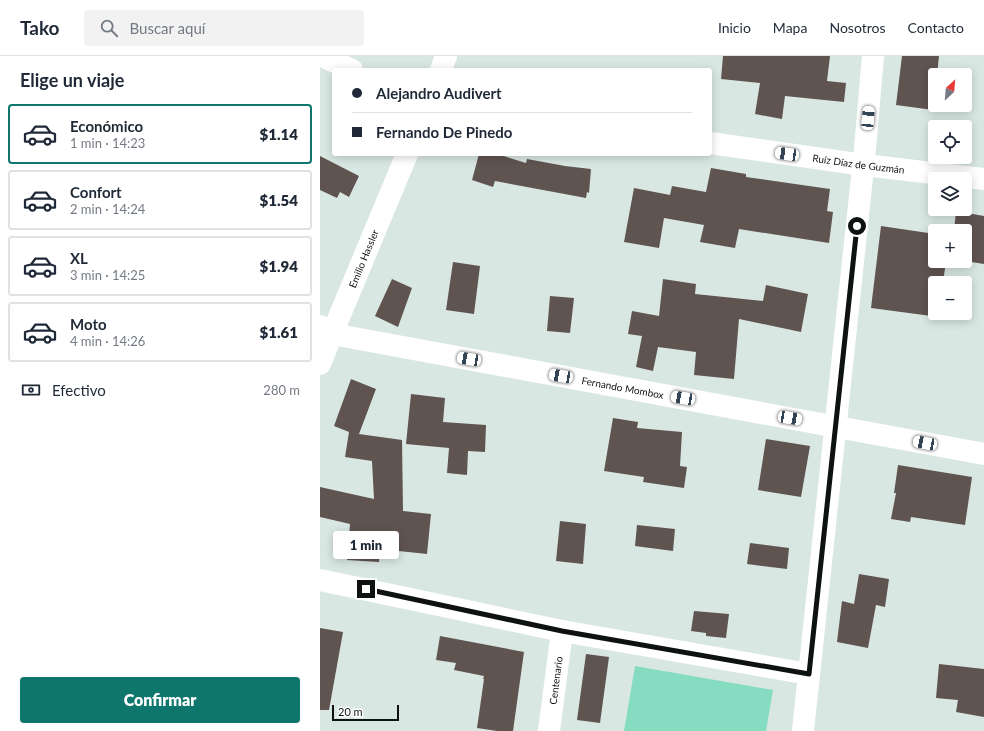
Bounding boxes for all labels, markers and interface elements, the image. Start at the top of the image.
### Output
search box [84,10,364,46]
text: Tako [20,16,60,39]
icon: search [98,17,120,39]
text: Buscar aquí [130,19,205,37]
text: Inicio [718,19,751,36]
text: Mapa [773,19,807,36]
text: Nosotros [829,19,886,36]
text: Contacto [908,19,964,36]
north arrow [928,68,972,112]
map controls [928,68,972,320]
text: Elige un viaje [20,69,124,91]
text: Alejandro Audivert [376,84,502,102]
car [861,106,875,130]
icon: car [22,116,58,152]
text: Económico [70,117,143,135]
button: locate [928,120,972,164]
text: Fernando De Pinedo [376,123,512,141]
text: $1.14 [260,125,298,143]
text: 1 min · 14:23 [70,135,145,151]
car [774,146,800,162]
street label: Ruíz Díaz de Guzmán [812,152,905,176]
button: layers [928,172,972,216]
icon: car [22,182,58,218]
text: Confort [70,183,122,201]
text: $1.54 [260,191,298,209]
text: 2 min · 14:24 [70,201,145,217]
route start [848,217,866,235]
button: + [928,224,972,268]
street label: Emilio Hassler [346,227,381,289]
icon: car [22,248,58,284]
text: XL [70,249,88,267]
text: $1.94 [260,257,298,275]
text: 3 min · 14:25 [70,267,145,283]
button: − [928,276,972,320]
icon: car [22,314,58,350]
text: Moto [70,315,107,333]
text: $1.61 [260,323,298,341]
text: 4 min · 14:26 [70,333,145,349]
car [456,351,482,367]
car [548,368,574,384]
street label: Fernando Mombox [581,374,665,401]
icon: cash [20,379,42,401]
text: Efectivo [52,381,106,399]
text: 280 m [263,382,300,398]
car [670,390,696,406]
car [777,410,803,426]
car [912,435,938,451]
callout: 1 min [333,531,399,559]
text: 1 min [350,537,382,553]
route end [357,580,375,598]
street label: Centenario [546,655,565,705]
button: Confirmar [20,677,300,723]
scale bar [332,703,399,722]
text: 20 m [338,705,363,718]

